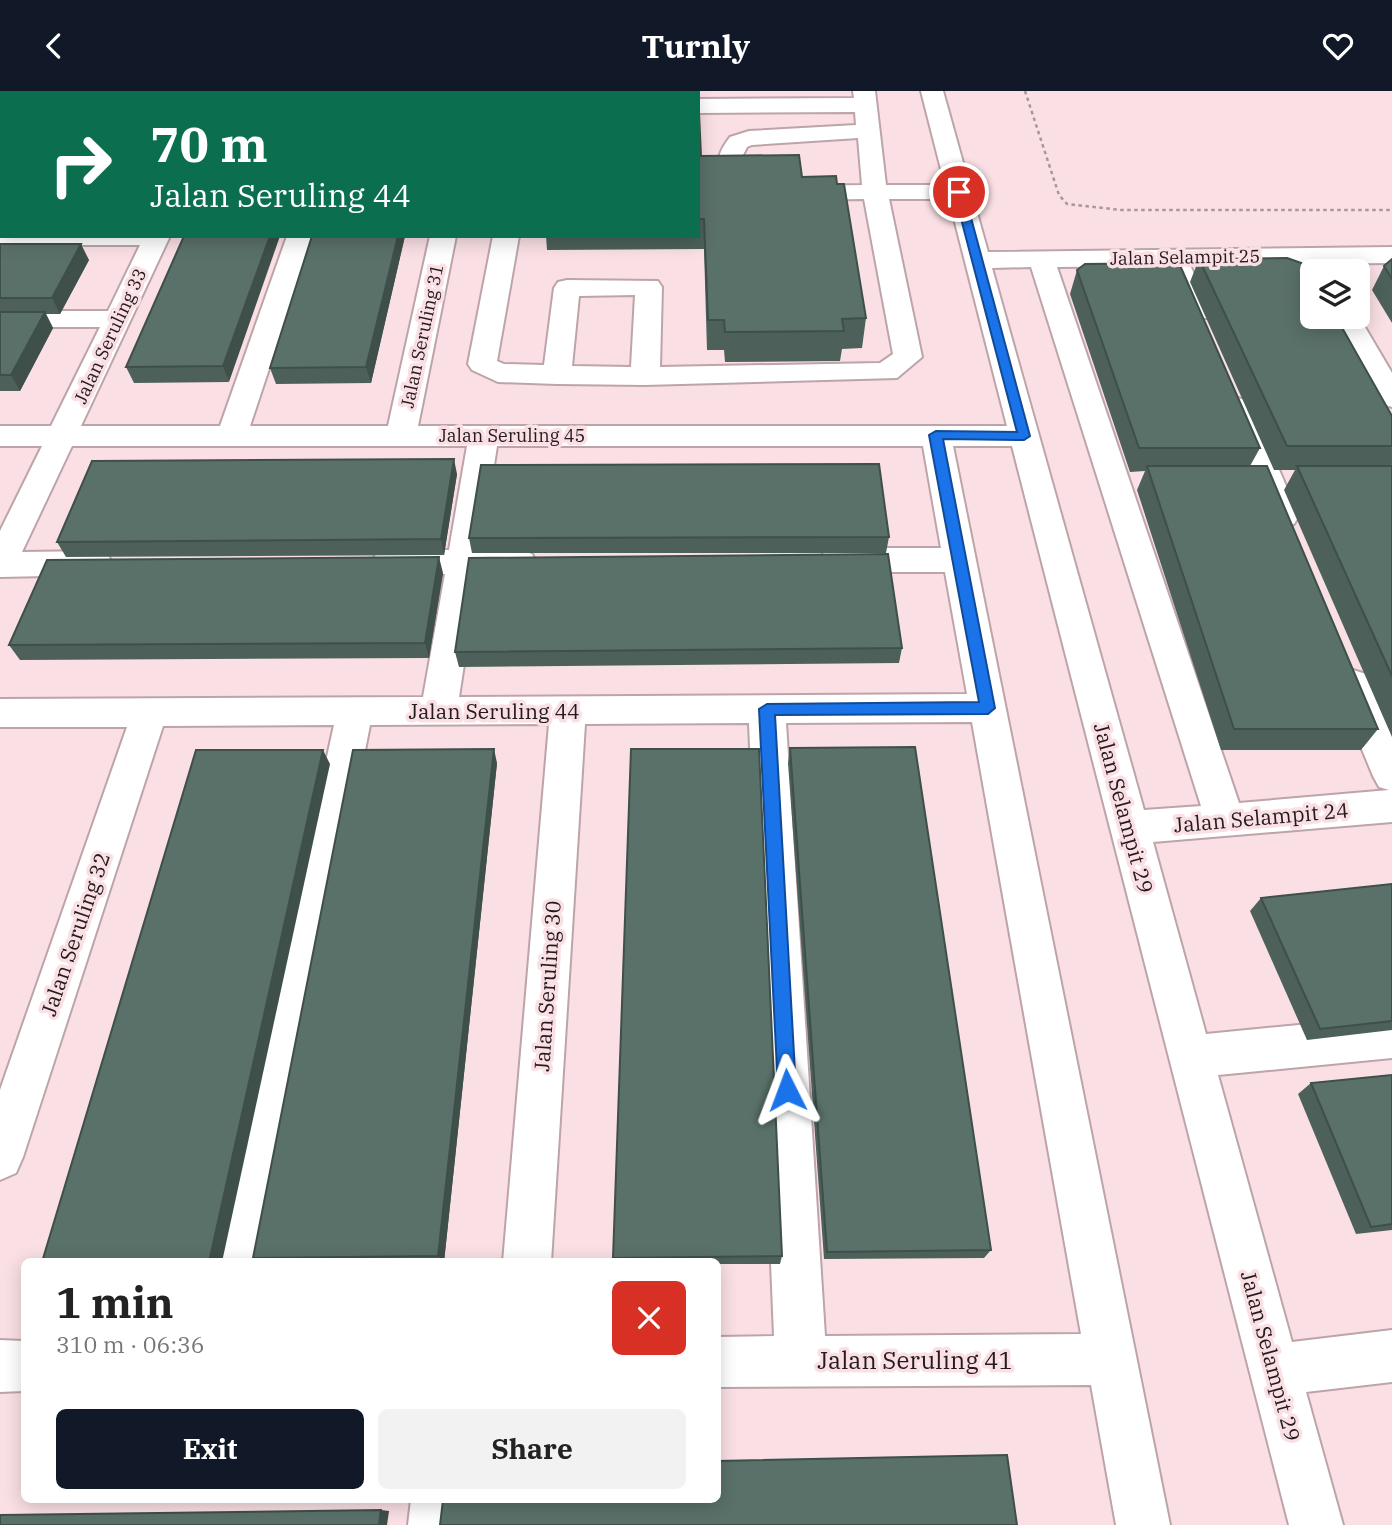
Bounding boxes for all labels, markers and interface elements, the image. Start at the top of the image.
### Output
text: Turnly [642,25,750,67]
icon: back [35,27,73,65]
icon: heart [1319,27,1357,65]
text: 70 m [150,112,268,175]
icon: right [35,119,126,210]
pin [929,162,989,222]
icon: arrive [940,173,978,211]
text: Jalan Seruling 44 [150,174,411,216]
street label: Jalan Selampit 25 [1110,244,1260,270]
map controls [1300,259,1370,329]
button: layers [1300,259,1370,329]
street label: Jalan Seruling 31 [395,262,449,410]
street label: Jalan Seruling 33 [69,265,151,407]
street label: Jalan Seruling 45 [439,424,585,447]
street label: Jalan Seruling 44 [408,697,580,725]
street label: Jalan Selampit 29 [1088,720,1160,896]
street label: Jalan Selampit 24 [1172,795,1350,839]
street label: Jalan Seruling 32 [34,849,116,1019]
street label: Jalan Seruling 30 [527,900,567,1072]
position arrow [750,1053,824,1127]
street label: Jalan Selampit 29 [1235,1268,1307,1444]
text: 1 min [56,1275,174,1330]
button: close [612,1281,686,1355]
text: 310 m · 06:36 [56,1329,205,1359]
street label: Jalan Seruling 41 [817,1344,1013,1376]
button: Exit [56,1409,364,1489]
button: Share [378,1409,686,1489]

